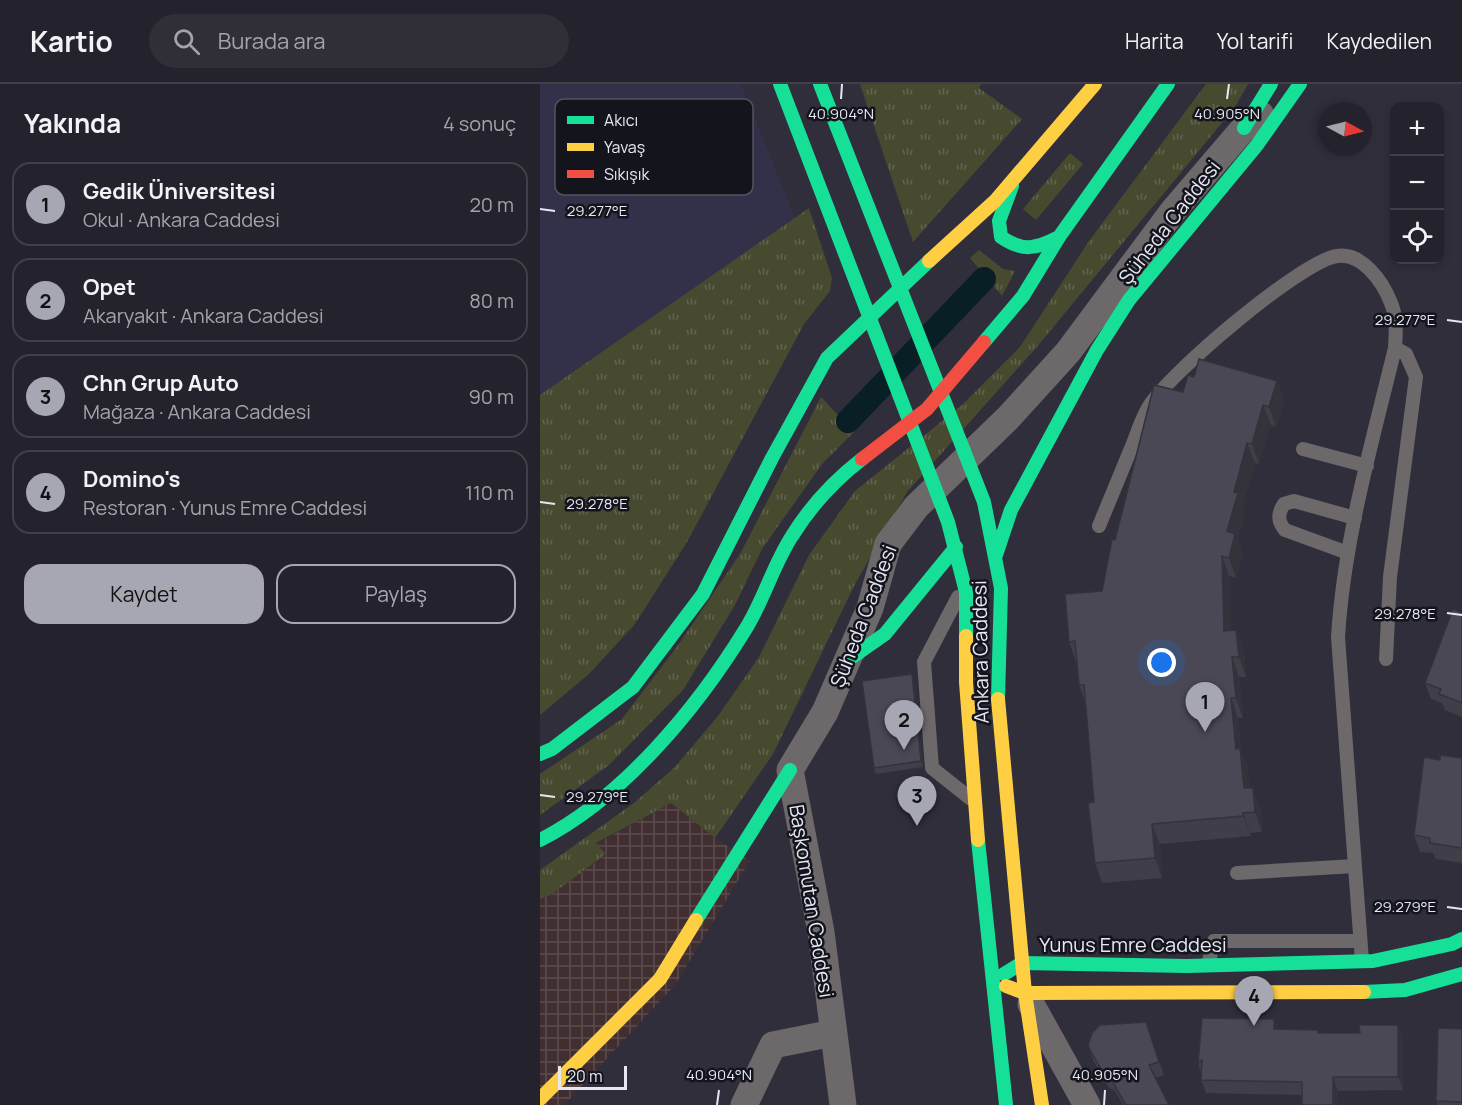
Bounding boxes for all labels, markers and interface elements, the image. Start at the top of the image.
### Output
search box [149,14,569,68]
text: Kartio [30,22,113,60]
icon: search [170,25,203,58]
text: Burada ara [218,26,326,56]
text: Harita [1125,27,1184,55]
text: Yol tarifi [1217,27,1293,55]
text: Kaydedilen [1326,27,1432,55]
legend [555,99,753,195]
north arrow [1318,102,1372,156]
map controls [1390,102,1444,264]
button: + [1390,102,1444,156]
text: 40.904°N [808,103,874,124]
text: 40.905°N [1194,103,1260,124]
text: Yakında [24,105,121,141]
text: Akıcı [604,109,638,131]
text: 4 sonuç [443,110,516,137]
text: Yavaş [604,136,645,158]
street label: Şüheda Caddesi [1112,154,1226,290]
button: − [1390,156,1444,210]
text: Sıkışık [604,163,650,185]
text: Gedik Üniversitesi [83,176,276,206]
text: 1 [41,191,50,218]
text: 20 m [469,191,514,218]
text: 29.277°E [567,200,627,221]
text: Okul · Ankara Caddesi [83,206,280,233]
button: locate [1390,210,1444,264]
text: Opet [83,272,136,302]
text: 2 [40,287,51,314]
text: 80 m [469,287,514,314]
text: Akaryakıt · Ankara Caddesi [83,302,324,329]
text: 29.277°E [1375,309,1435,330]
text: Chn Grup Auto [83,368,239,398]
text: 3 [40,383,51,410]
text: 90 m [468,383,514,410]
text: Mağaza · Ankara Caddesi [83,398,311,425]
text: Domino's [83,464,180,494]
text: 4 [39,479,52,506]
text: 110 m [465,479,514,506]
text: 29.278°E [566,493,628,514]
text: Restoran · Yunus Emre Caddesi [83,494,367,521]
street label: Şüheda Caddesi [823,541,903,691]
button: Kaydet [24,564,264,624]
button: Paylaş [276,564,516,624]
street label: Ankara Caddesi [965,580,995,724]
text: 29.278°E [1374,603,1436,624]
your location [1147,648,1176,677]
pin: 1 [1186,682,1224,732]
pin: 2 [884,700,924,750]
pin: 3 [898,776,937,826]
text: 29.279°E [566,786,628,807]
street label: Başkomutan Caddesi [783,802,841,1000]
text: 29.279°E [1374,896,1436,917]
street label: Yunus Emre Caddesi [1039,931,1227,958]
pin: 4 [1234,976,1274,1026]
scale bar [558,1063,627,1090]
text: 40.904°N [686,1064,752,1085]
text: 40.905°N [1072,1064,1138,1085]
text: 20 m [567,1065,603,1087]

